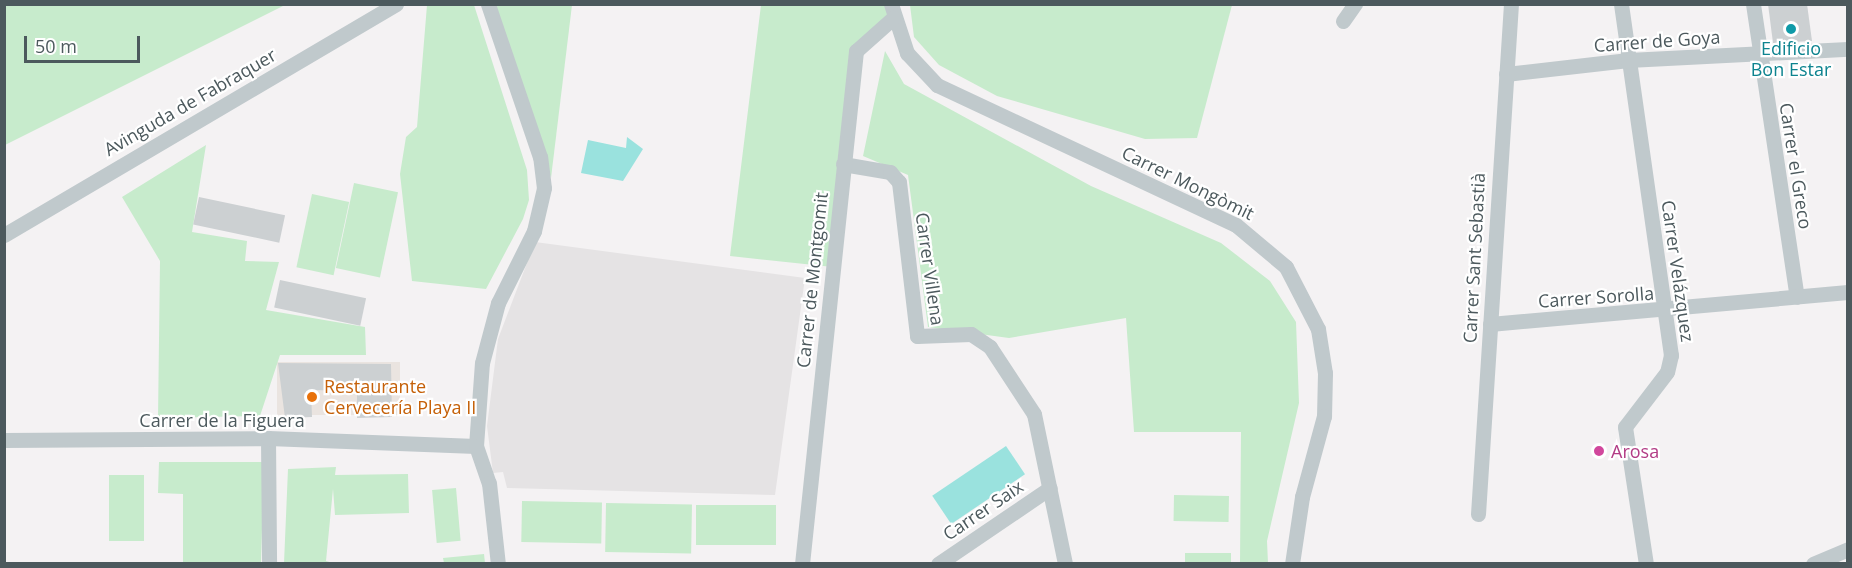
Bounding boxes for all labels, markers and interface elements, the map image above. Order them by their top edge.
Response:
marker: Edificio Bon Estar [1784,22,1798,36]
scale bar [27,24,142,62]
street label: Carrer de Goya [1593,26,1721,56]
text: 50 m [35,34,77,58]
place label: Edificio Bon Estar [1751,38,1831,80]
street label: Avinguda de Fabraquer [100,44,280,160]
street label: Carrer el Greco [1775,101,1817,231]
street label: Carrer Mongòmit [1118,142,1258,224]
street label: Carrer Sant Sebastià [1459,172,1489,344]
street label: Carrer de Montgomit [792,191,832,369]
street label: Carrer Velázquez [1657,199,1699,343]
street label: Carrer Villena [911,211,949,327]
street label: Carrer Sorolla [1537,282,1655,312]
place label: Restaurante Cervecería Playa II [324,376,476,418]
marker: Restaurante Cervecería Playa II [305,390,319,404]
street label: Carrer de la Figuera [139,409,305,431]
place label: Arosa [1611,440,1659,462]
marker: Arosa [1592,444,1606,458]
street label: Carrer Saix [939,475,1027,545]

